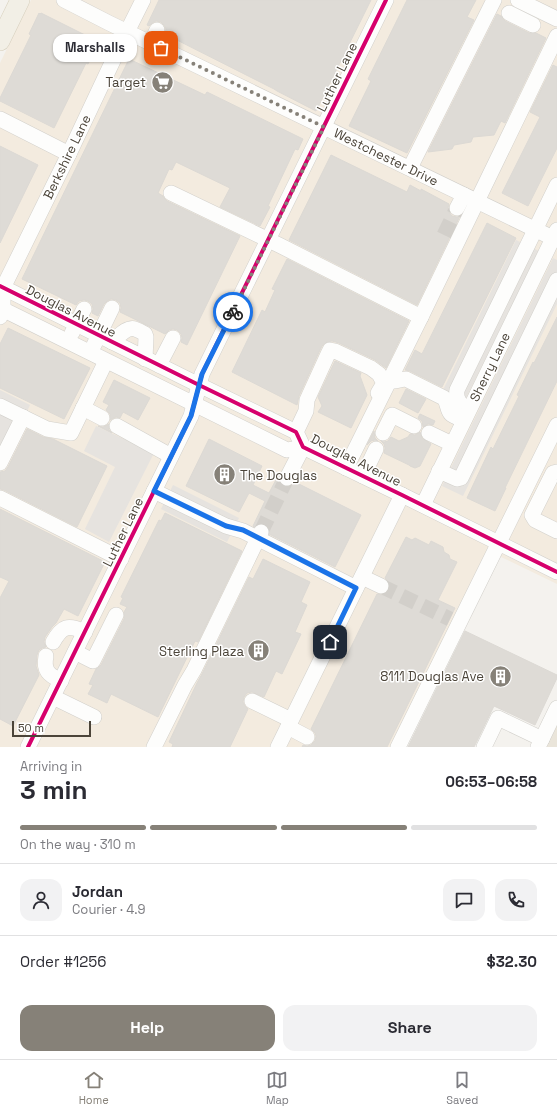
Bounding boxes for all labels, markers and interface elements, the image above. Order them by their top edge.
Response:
pin [144,31,178,65]
callout: Marshalls [53,34,137,62]
icon: bag [150,37,172,59]
text: Marshalls [65,39,125,56]
street label: Luther Lane [313,40,361,114]
supermarket icon: Target [149,69,175,95]
place label: Target [106,74,146,91]
street label: Berkshire Lane [39,112,95,202]
street label: Westchester Drive [331,124,441,190]
street label: Douglas Avenue [23,281,119,341]
courier [213,292,253,332]
icon: bike [222,301,244,323]
street label: Sherry Lane [466,330,514,404]
street label: Douglas Avenue [308,430,404,490]
building icon: The Douglas [211,462,237,488]
place label: The Douglas [240,467,317,484]
street label: Luther Lane [99,495,147,569]
pin [313,625,347,659]
icon: home [319,631,341,653]
building icon: Sterling Plaza [246,638,272,664]
place label: Sterling Plaza [159,643,245,660]
building icon: 8111 Douglas Ave [487,663,513,689]
place label: 8111 Douglas Ave [380,668,484,685]
scale bar [12,719,91,738]
text: 50 m [18,721,44,735]
text: Arriving in [20,758,82,775]
text: 06:53–06:58 [445,772,537,791]
text: 3 min [20,773,88,807]
text: On the way · 310 m [20,836,136,853]
button: person [20,879,62,921]
button: chat [443,879,485,921]
button: phone [495,879,537,921]
text: Jordan [72,882,123,901]
text: Courier · 4.9 [72,901,146,918]
text: Order #1256 [20,952,106,971]
text: $32.30 [487,952,537,971]
button: Help [20,1005,275,1051]
button: Share [283,1005,537,1051]
tab: Home [79,1069,109,1107]
tab: Map [266,1069,289,1107]
tab: Saved [446,1069,478,1107]

